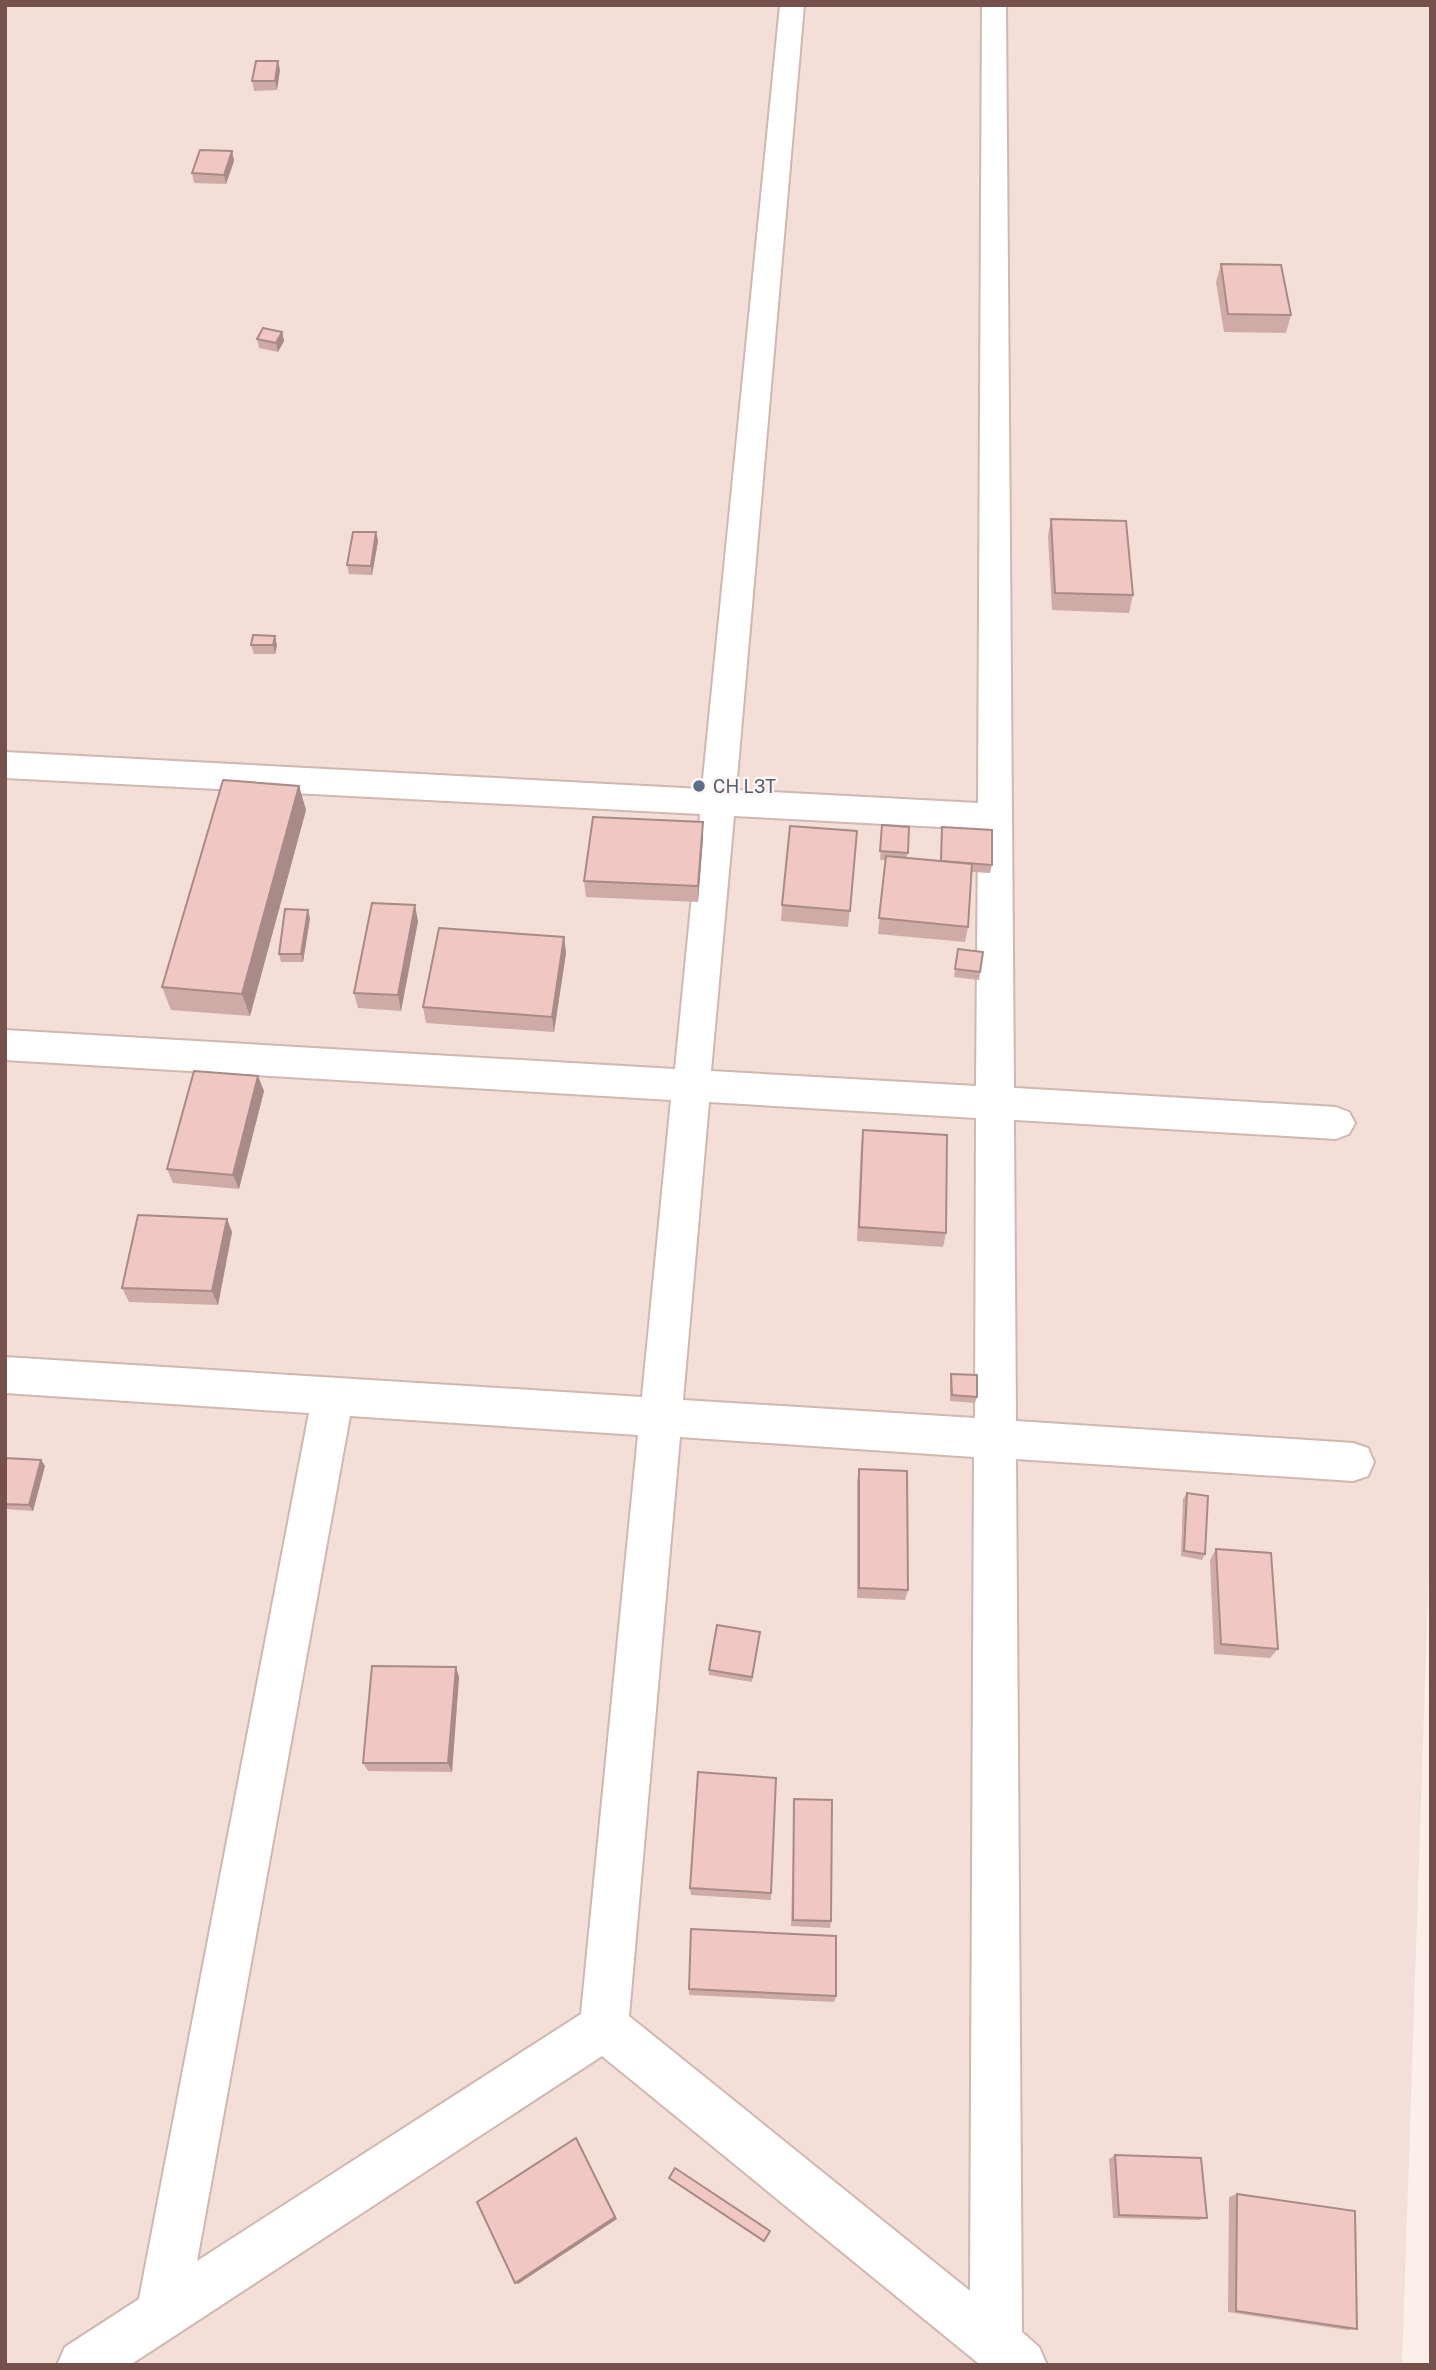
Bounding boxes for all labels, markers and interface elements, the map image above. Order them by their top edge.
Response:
place label: CH L3T [713,776,776,797]
marker: CH L3T [691,778,707,794]

